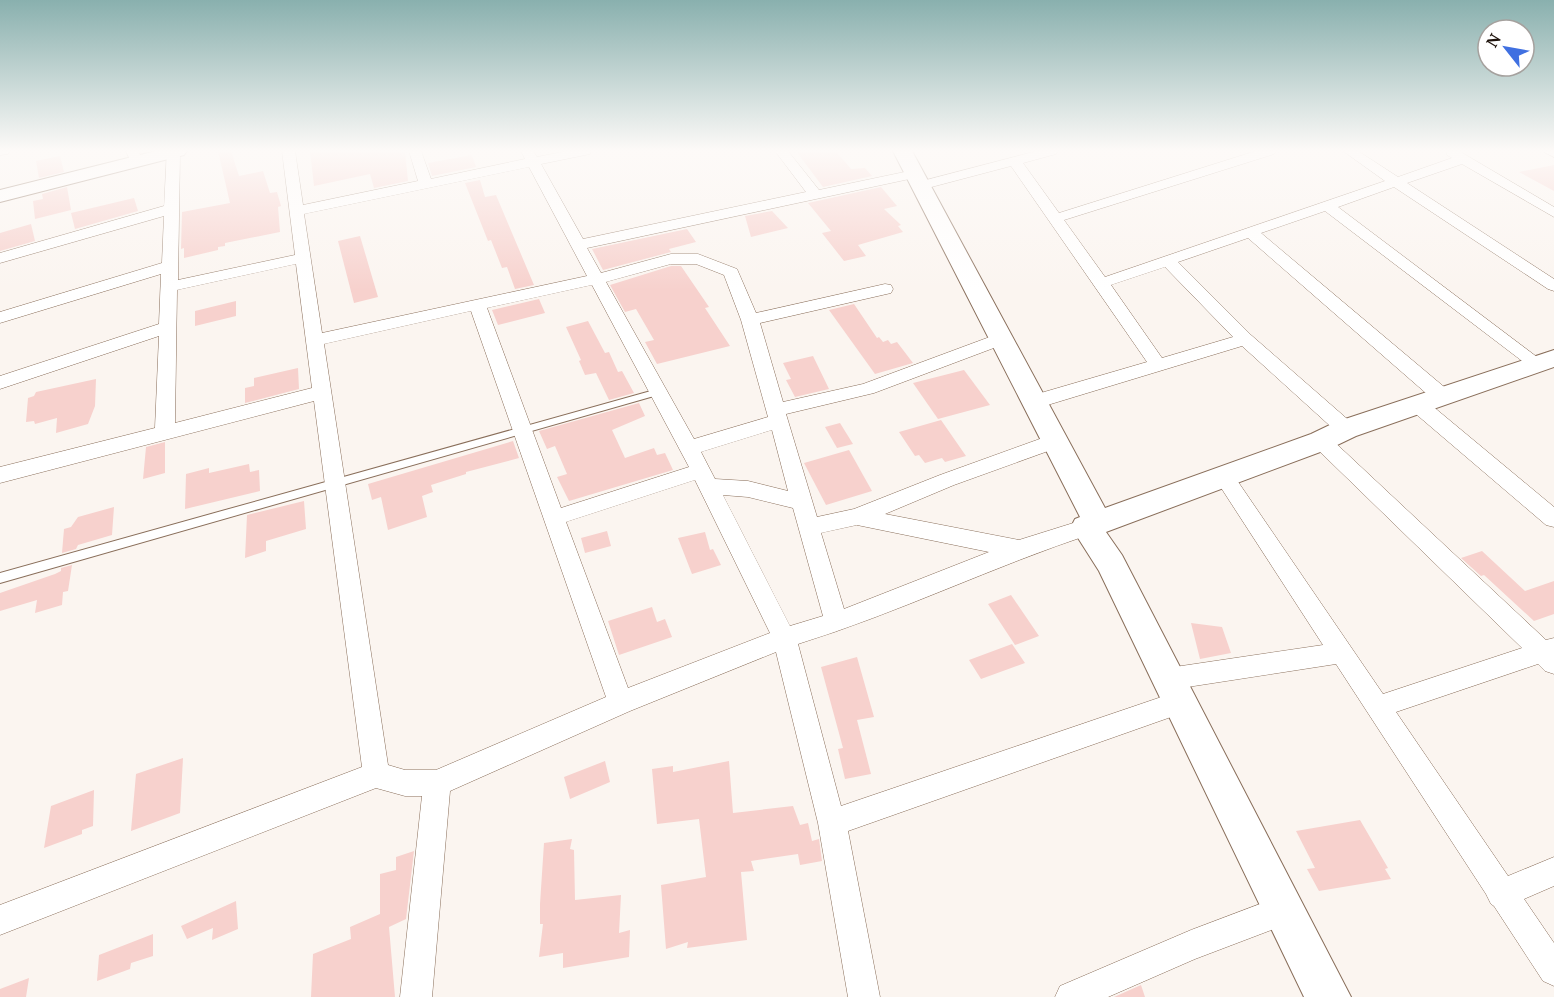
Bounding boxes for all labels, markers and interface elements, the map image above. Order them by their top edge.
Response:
north arrow [1476,18,1536,78]
text: N [1481,29,1506,51]

